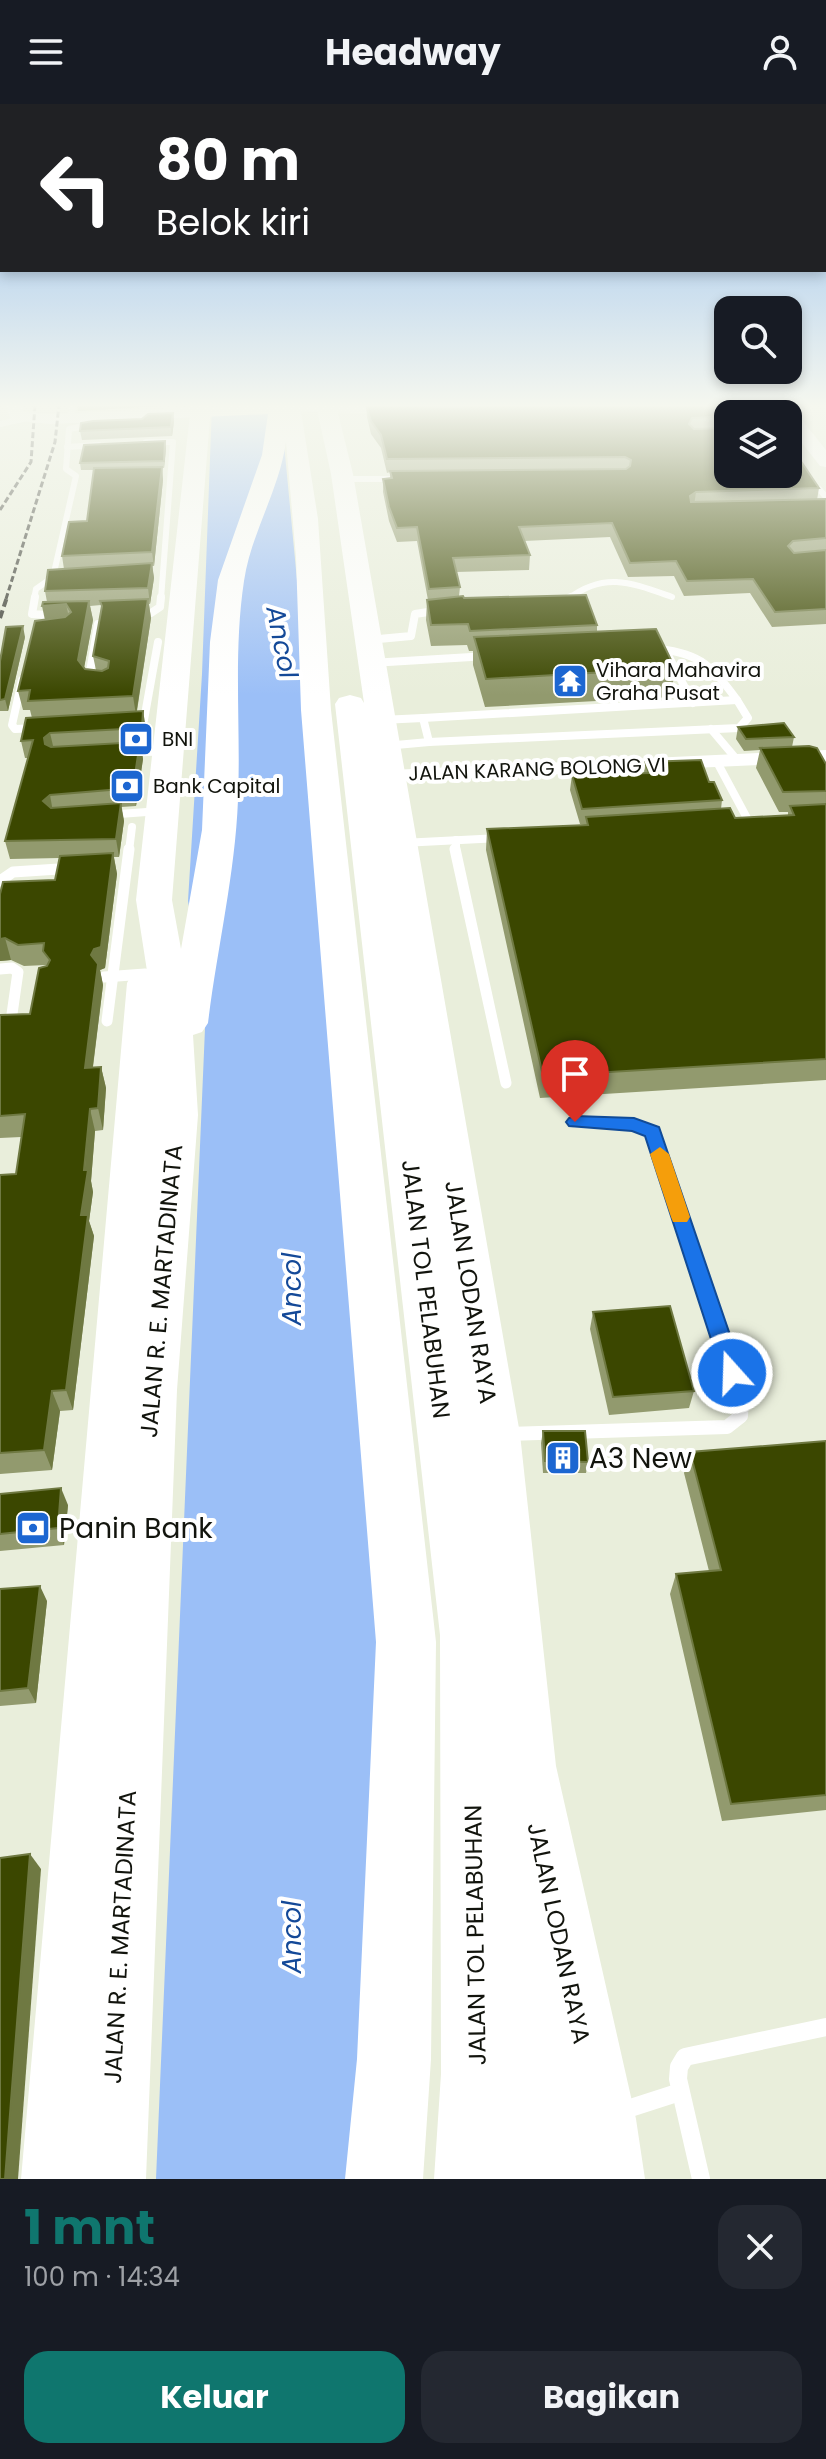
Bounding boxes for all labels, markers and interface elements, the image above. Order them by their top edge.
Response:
text: Headway [325,27,501,78]
icon: menu [24,30,68,74]
icon: person [758,30,802,74]
text: 80 m [156,121,300,200]
icon: left [24,136,128,240]
text: Belok kiri [156,197,310,248]
map controls [714,296,802,488]
button: search [714,296,802,384]
button: layers [714,400,802,488]
water label: Ancol [257,602,307,682]
place label: Vihara Mahavira Graha Pusat [596,656,761,707]
temple icon: Vihara Mahavira Graha Pusat [551,662,589,700]
bank icon: BNI [117,720,155,758]
place label: BNI [162,725,193,753]
street label: JALAN KARANG BOLONG VI [408,751,666,787]
bank icon: Bank Capital [108,767,146,805]
place label: Bank Capital [153,772,280,800]
pin [541,1040,609,1122]
icon: arrive [553,1052,597,1096]
street label: JALAN R. E. MARTADINATA [132,1143,190,1439]
street label: JALAN TOL PELABUHAN [394,1158,458,1420]
street label: JALAN LODAN RAYA [437,1178,505,1406]
water label: Ancol [274,1252,310,1326]
position arrow [690,1331,774,1415]
building icon: A3 New [544,1439,582,1477]
place label: A3 New [589,1439,692,1478]
bank icon: Panin Bank [14,1509,52,1547]
place label: Panin Bank [59,1509,213,1548]
street label: JALAN R. E. MARTADINATA [96,1789,144,2085]
street label: JALAN TOL PELABUHAN [456,1804,494,2066]
street label: JALAN LODAN RAYA [519,1819,599,2047]
water label: Ancol [274,1900,310,1974]
text: 1 mnt [24,2194,155,2261]
button: close [718,2205,802,2289]
text: 100 m · 14:34 [24,2259,180,2295]
button: Keluar [24,2351,405,2443]
button: Bagikan [421,2351,802,2443]

